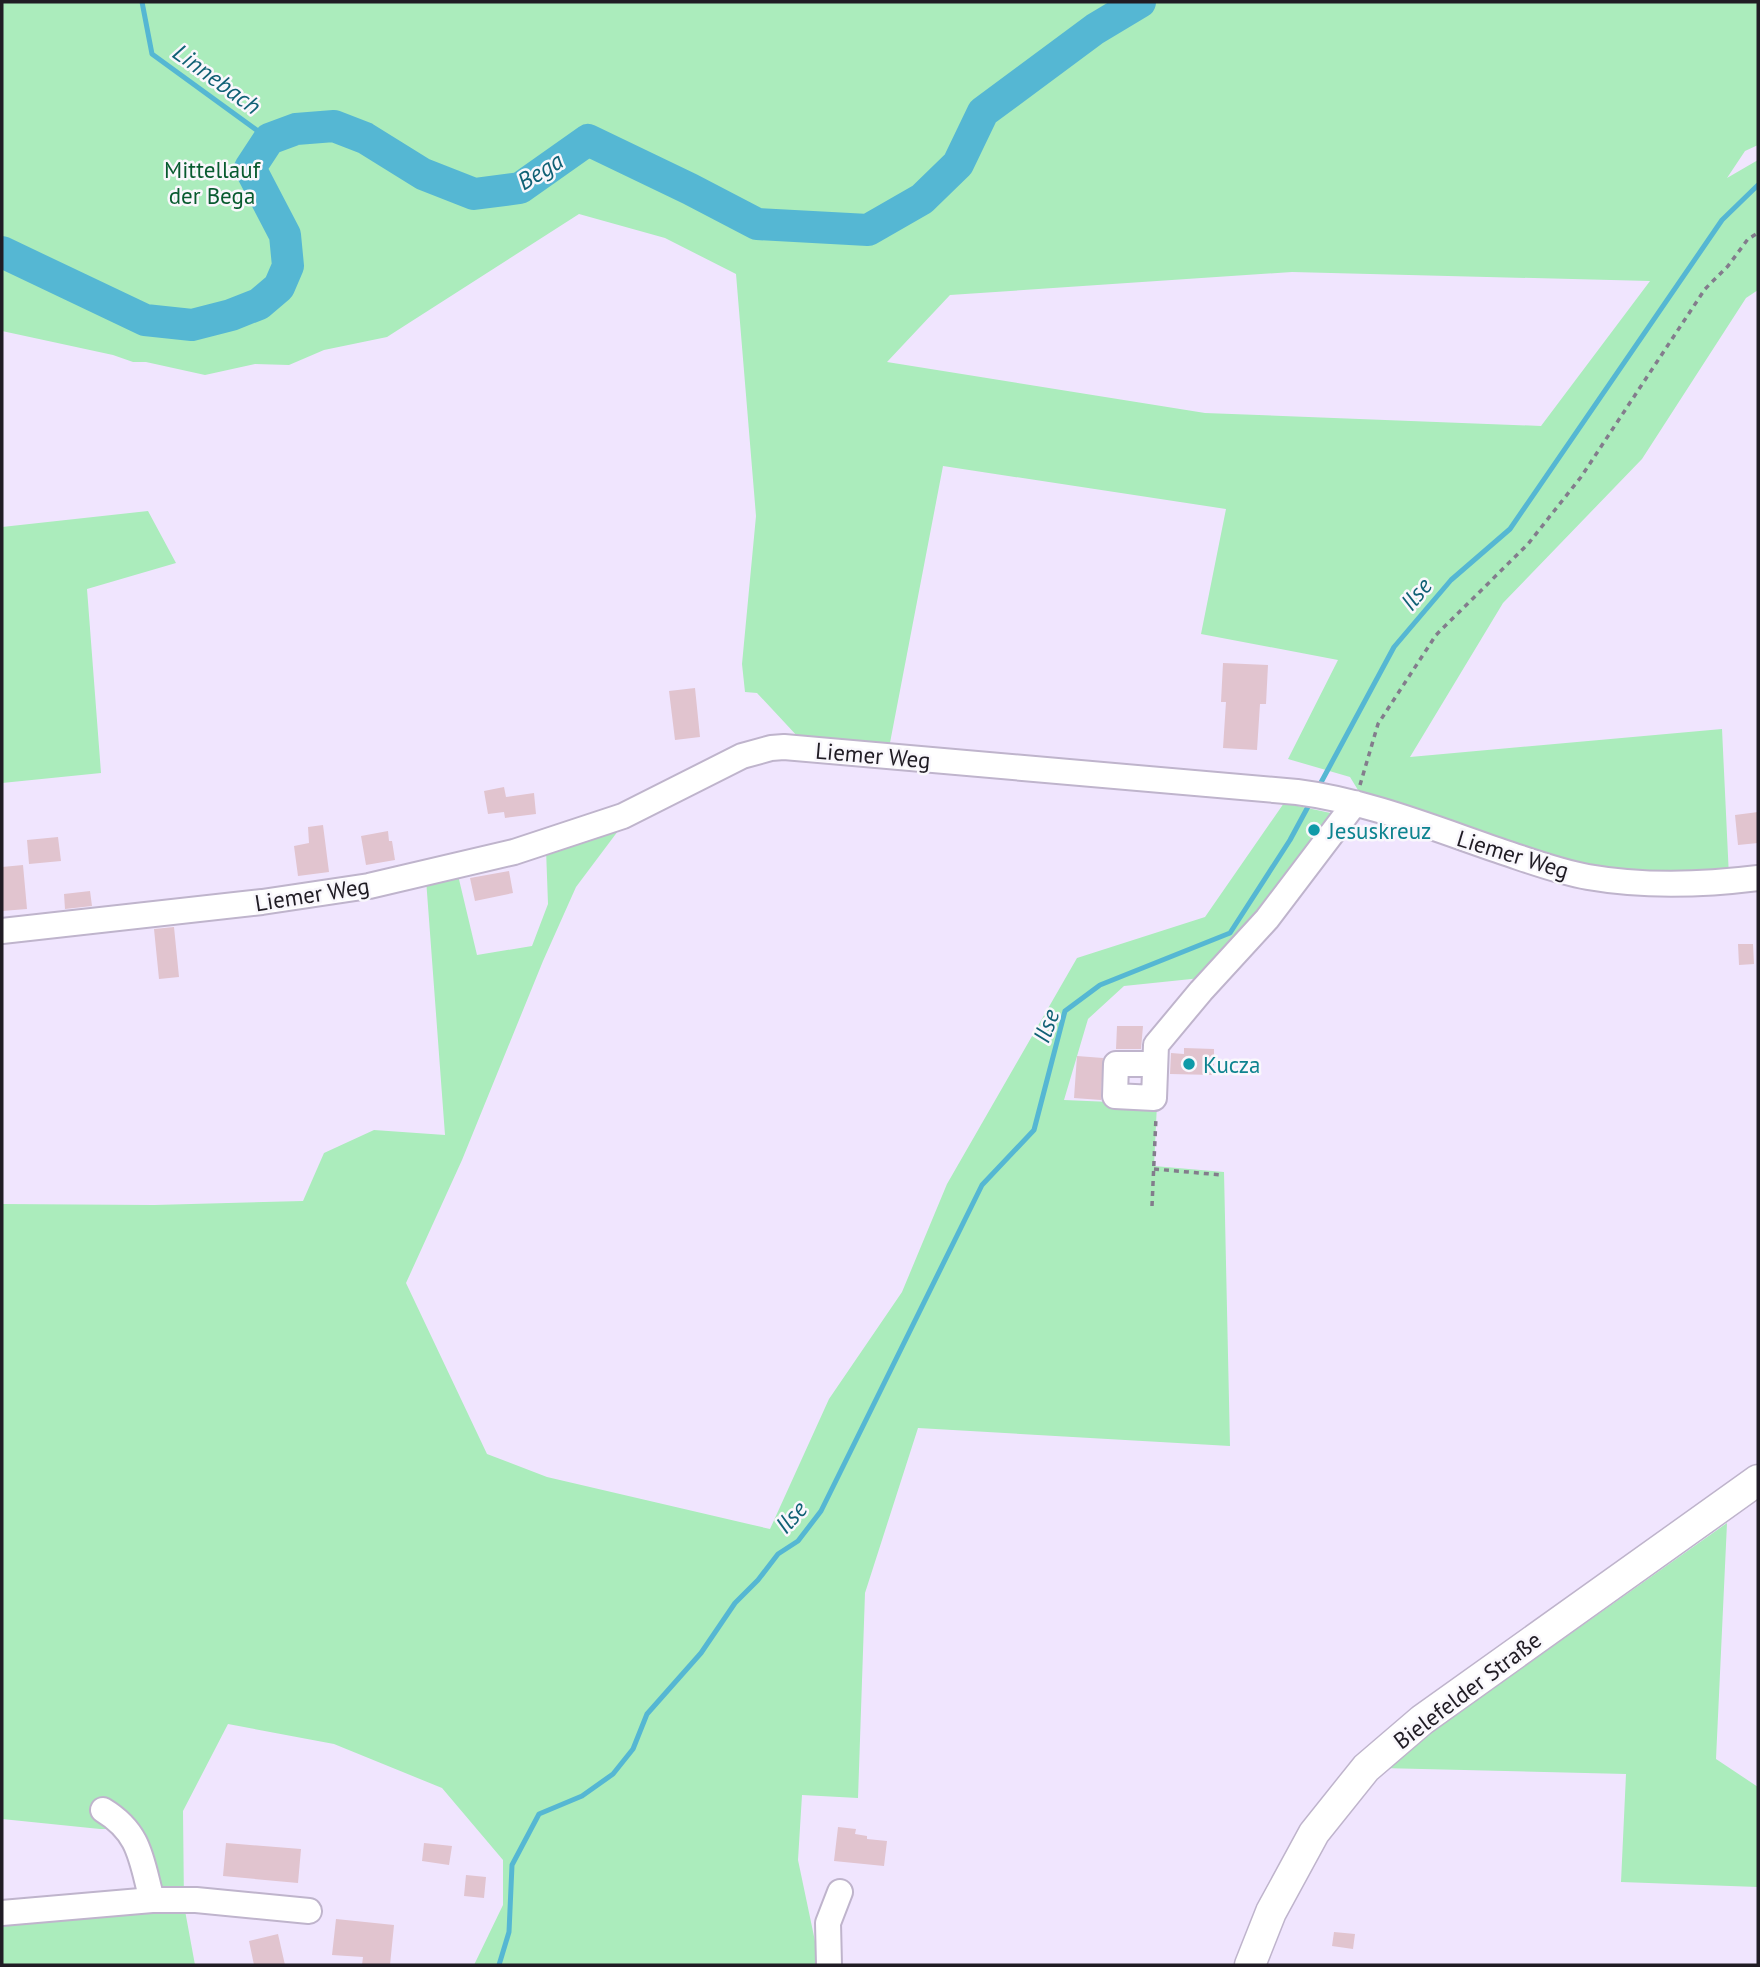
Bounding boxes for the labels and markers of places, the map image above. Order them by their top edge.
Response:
place label: Jesuskreuz [1327,816,1431,845]
marker: Jesuskreuz [1306,822,1322,838]
place label: Kucza [1203,1050,1260,1079]
marker: Kucza [1181,1056,1197,1072]

